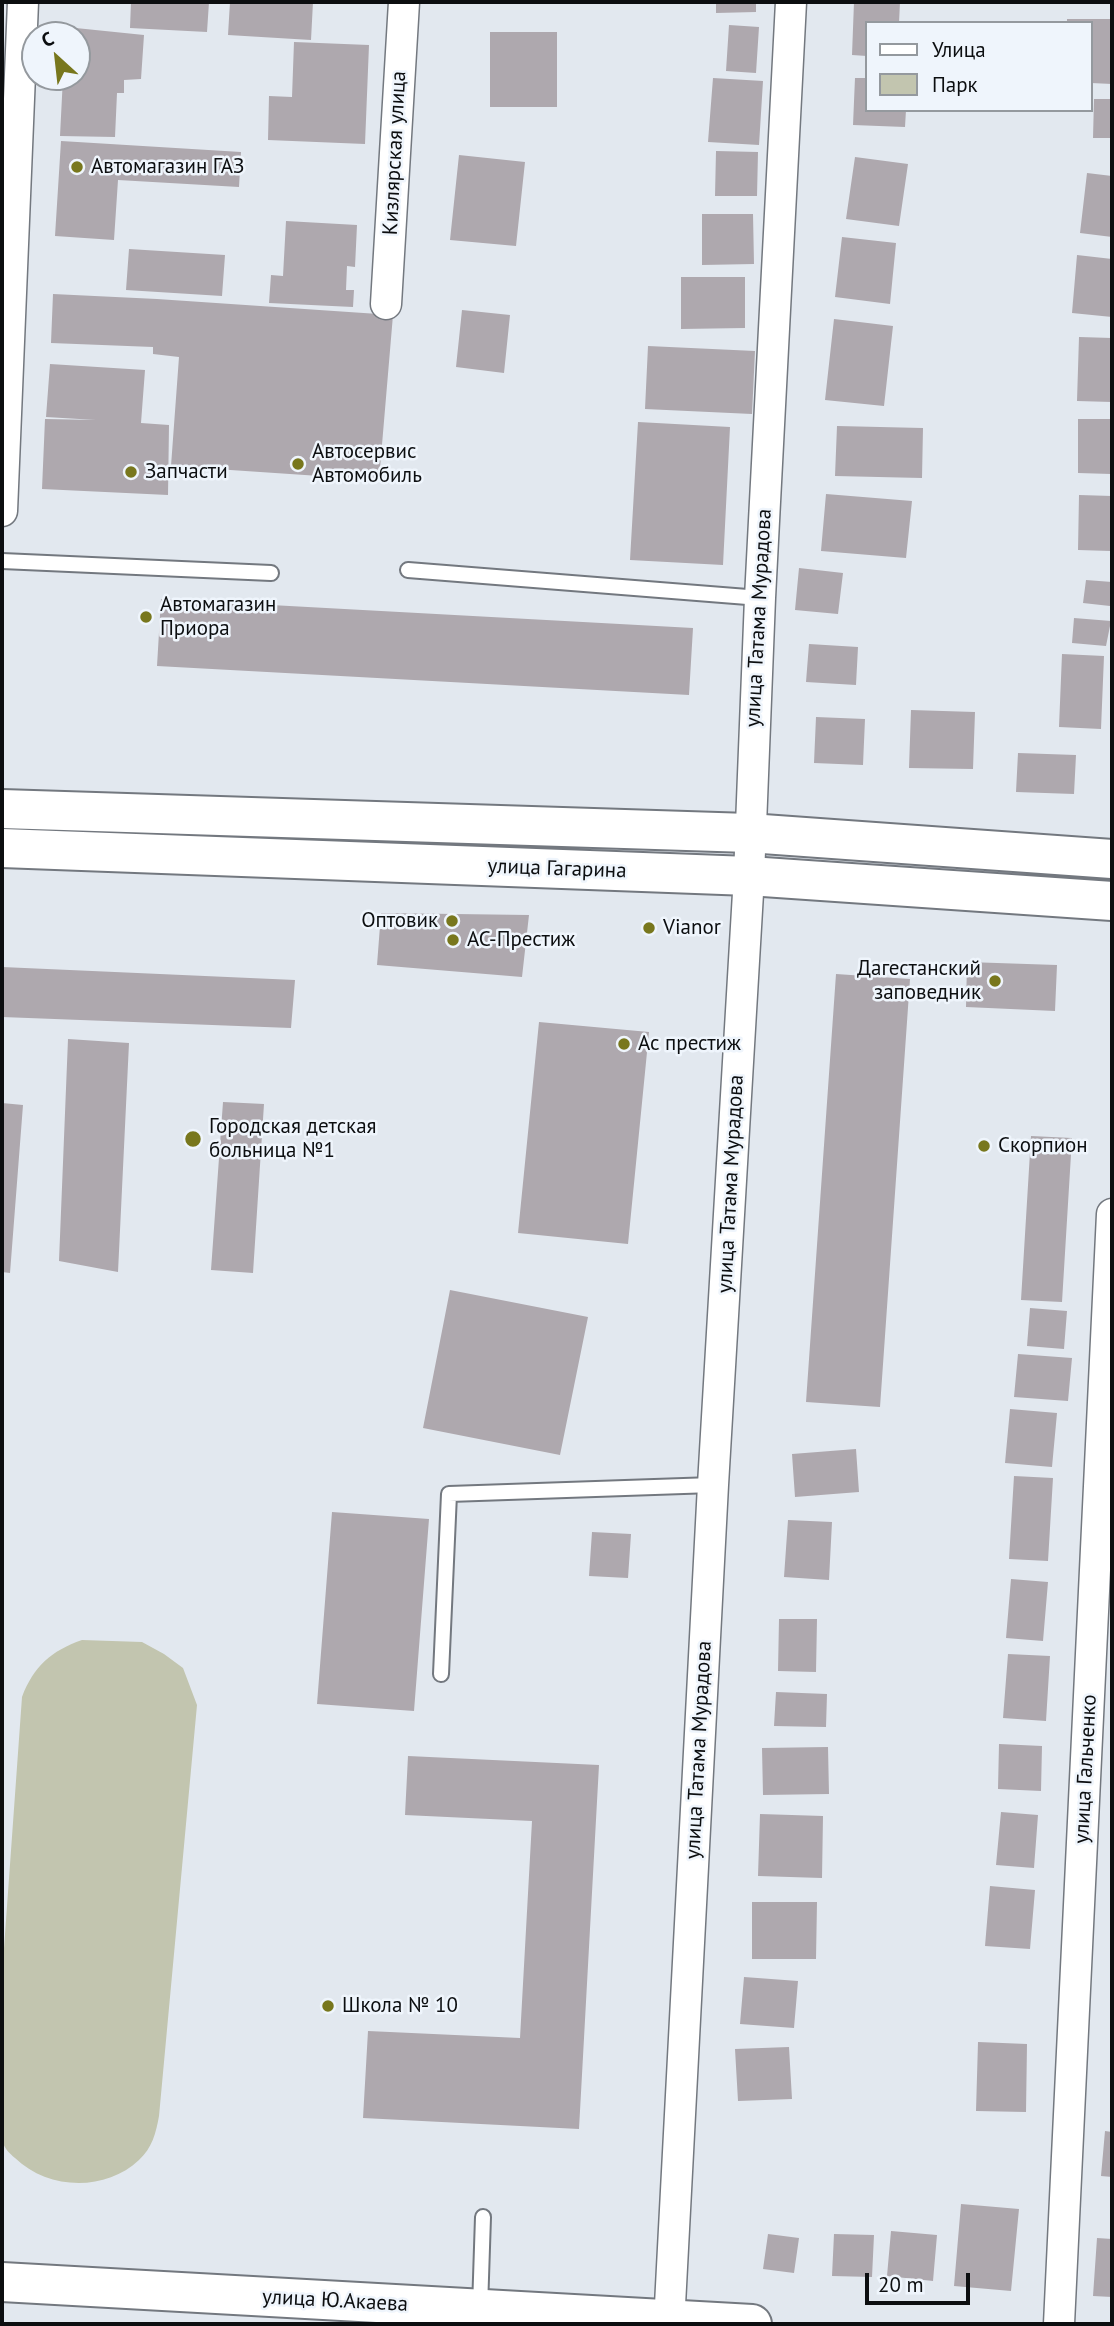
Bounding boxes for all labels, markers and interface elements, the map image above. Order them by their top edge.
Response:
north arrow [21,21,91,91]
legend [866,21,1093,112]
text: С [37,26,58,52]
text: Улица [932,36,986,63]
street label: Кизлярская улица [378,70,412,236]
text: Парк [932,71,978,98]
place label: Автомагазин ГАЗ [91,154,244,180]
marker: Автомагазин ГАЗ [69,159,85,175]
place label: Автосервис Автомобиль [312,439,422,489]
marker: Автосервис Автомобиль [290,456,306,472]
place label: Запчасти [145,459,228,485]
marker: Запчасти [123,464,139,480]
street label: улица Татама Мурадова [741,508,777,728]
place label: Автомагазин Приора [160,592,276,642]
marker: Автомагазин Приора [138,609,154,625]
street label: улица Гагарина [487,854,627,884]
place label: Оптовик [361,908,438,934]
marker: Оптовик [444,913,460,929]
place label: Vianor [663,915,721,941]
marker: Vianor [641,920,657,936]
place label: АС-Престиж [467,927,575,953]
marker: АС-Престиж [445,932,461,948]
place label: Дагестанский заповедник [857,956,981,1006]
marker: Дагестанский заповедник [987,973,1003,989]
place label: Ас престиж [638,1031,741,1057]
marker: Ас престиж [616,1036,632,1052]
street label: улица Татама Мурадова [713,1074,749,1294]
place label: Городская детская больница №1 [209,1114,377,1164]
marker: Городская детская больница №1 [183,1129,203,1149]
place label: Скорпион [998,1133,1088,1159]
marker: Скорпион [976,1138,992,1154]
street label: улица Татама Мурадова [681,1640,717,1860]
street label: улица Гальченко [1070,1694,1102,1844]
place label: Школа № 10 [342,1993,458,2019]
marker: Школа № 10 [320,1998,336,2014]
scale bar [869,2260,974,2304]
text: 20 m [878,2271,924,2298]
street label: улица Ю.Акаева [261,2285,409,2317]

